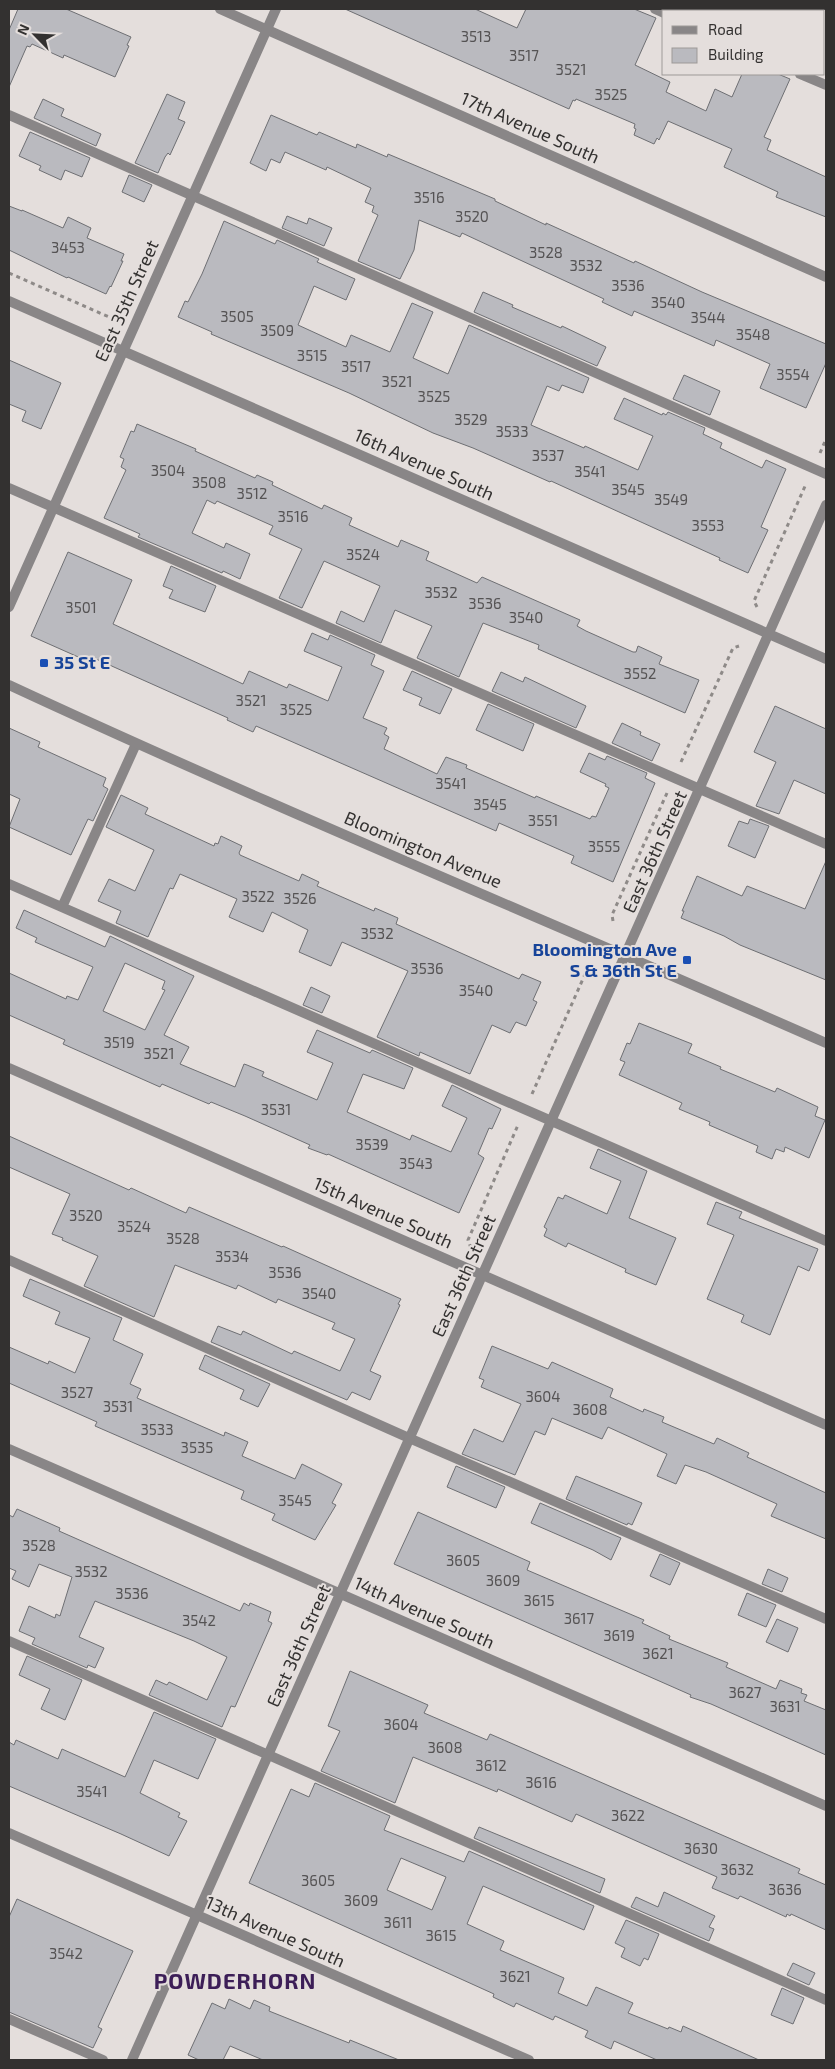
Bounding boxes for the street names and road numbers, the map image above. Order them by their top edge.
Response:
street label: 17th Avenue South [458,87,603,168]
street label: East 35th Street [89,236,163,365]
street label: 16th Avenue South [351,423,498,505]
street label: East 36th Street [617,787,691,916]
street label: Bloomington Avenue [341,806,506,892]
street label: 15th Avenue South [310,1172,456,1253]
street label: East 36th Street [426,1211,500,1340]
street label: 14th Avenue South [351,1571,498,1653]
street label: East 36th Street [261,1581,335,1710]
street label: 13th Avenue South [202,1890,349,1972]

